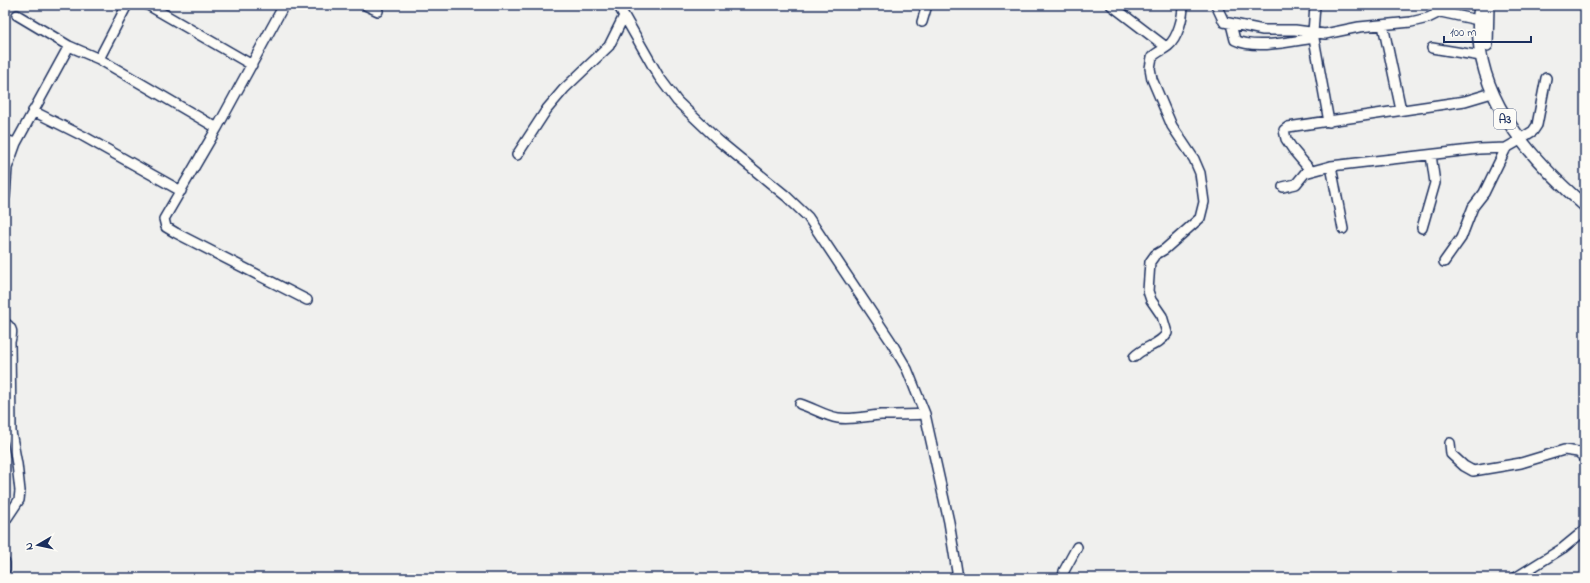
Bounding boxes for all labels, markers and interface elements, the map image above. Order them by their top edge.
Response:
scale bar [1444,18,1531,44]
text: 100 m [1450,24,1477,42]
road number: A3 [1494,109,1516,129]
north arrow [18,525,58,565]
text: N [21,541,38,551]

